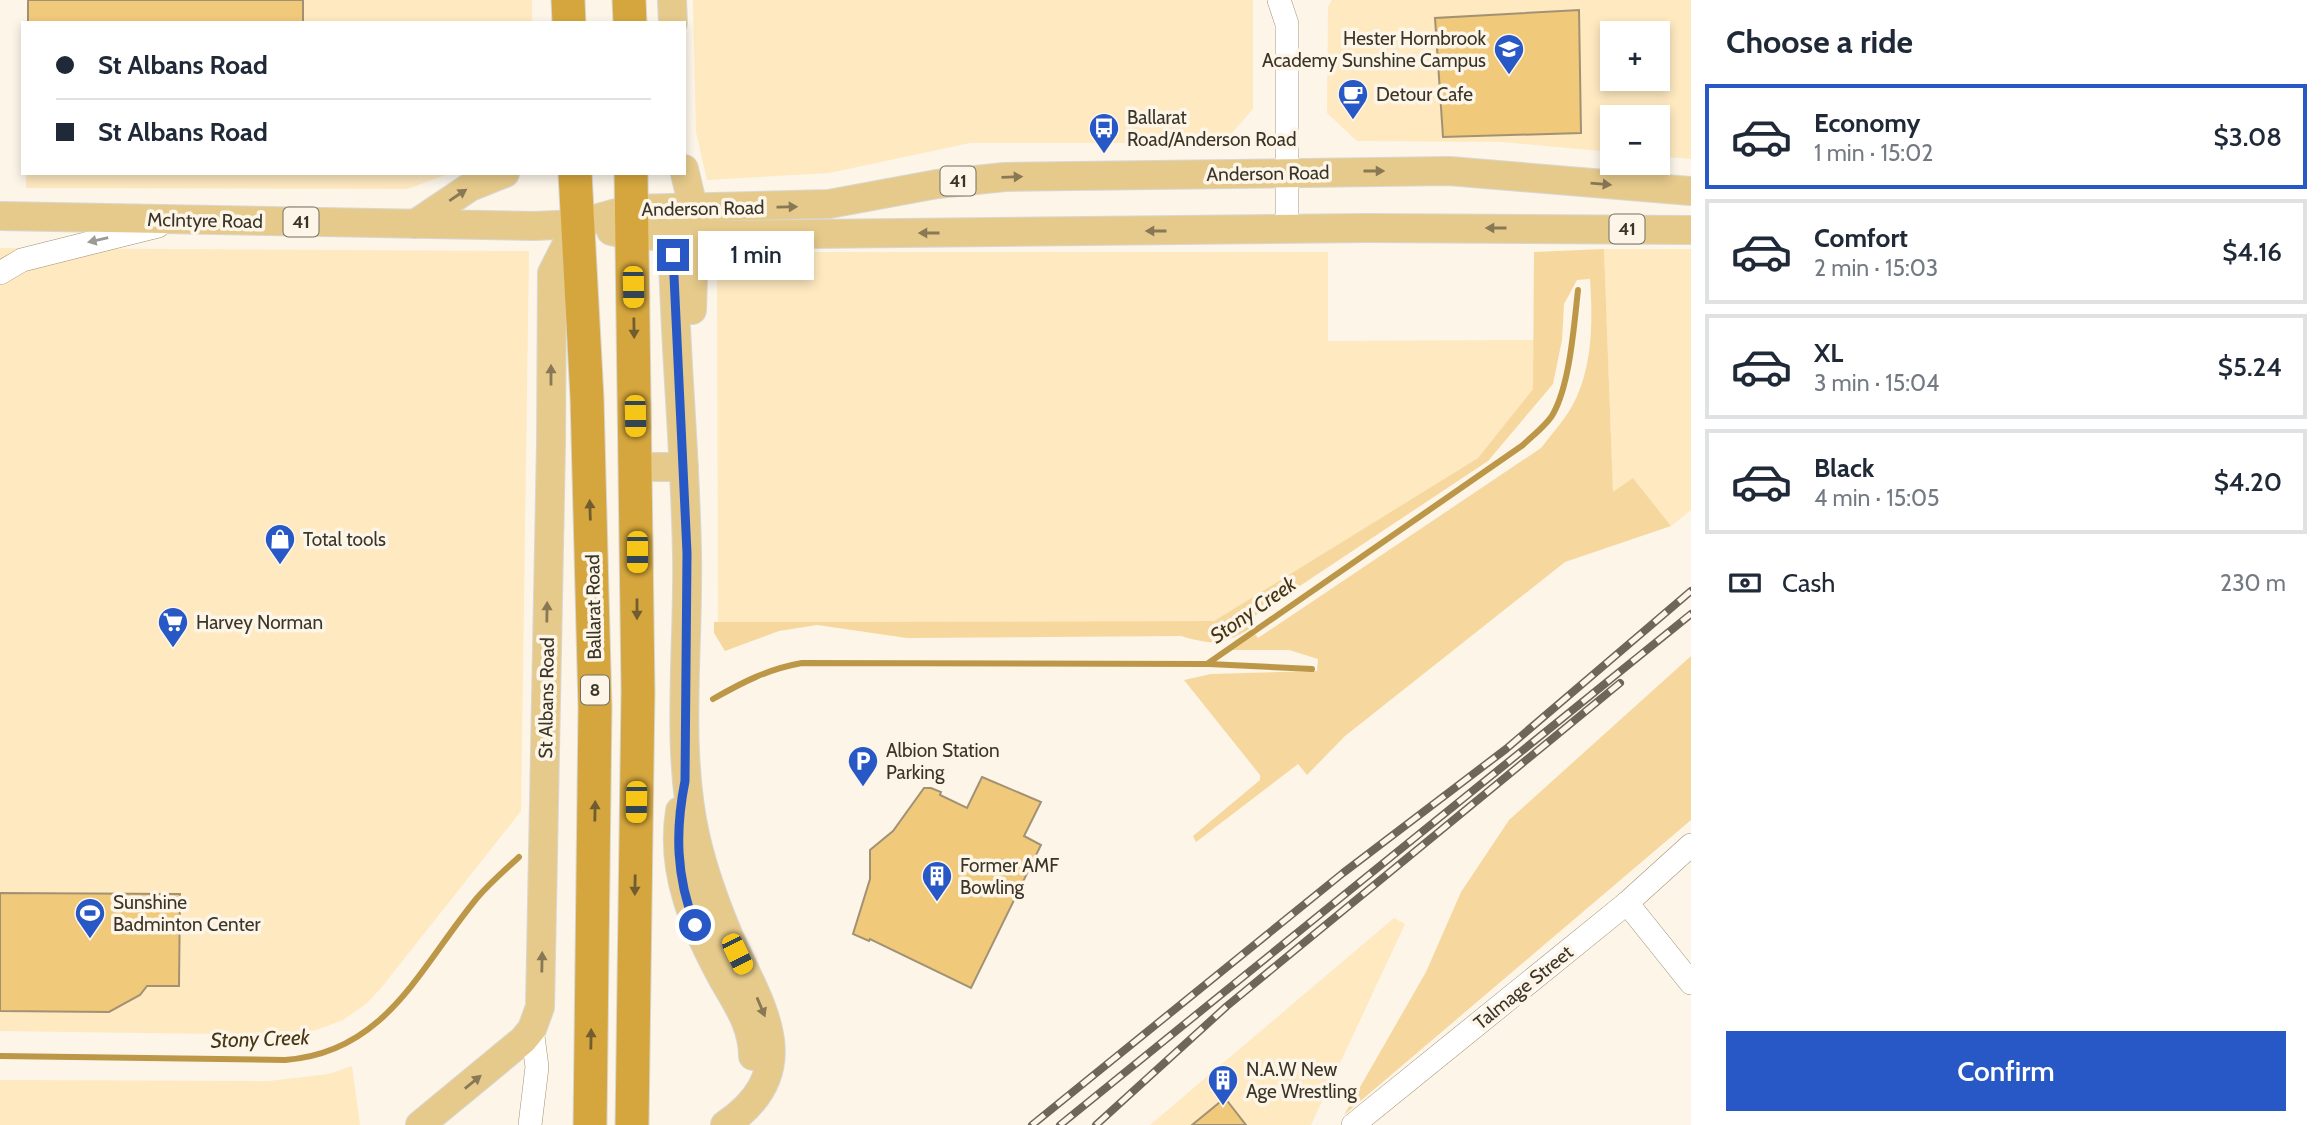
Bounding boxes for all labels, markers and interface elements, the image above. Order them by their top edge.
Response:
map controls [1600,21,1670,175]
button: + [1600,21,1670,91]
text: Choose a ride [1726,22,1913,61]
place label: Hester Hornbrook Academy Sunshine Campus [1262,27,1486,72]
school or university icon: Hester Hornbrook Academy Sunshine Campus [1492,32,1526,76]
text: St Albans Road [98,49,268,81]
cafe icon: Detour Cafe [1336,77,1370,121]
place label: Detour Cafe [1376,83,1473,106]
button: − [1600,105,1670,175]
icon: car [1730,105,1793,168]
place label: Ballarat Road/Anderson Road [1127,106,1296,151]
text: Economy [1814,107,1920,139]
bus stop icon: Ballarat Road/Anderson Road [1087,111,1121,155]
text: St Albans Road [98,116,268,148]
text: $3.08 [2214,121,2282,153]
text: 1 min · 15:02 [1814,139,1933,167]
street label: Anderson Road [1206,161,1330,186]
road number: 41 [940,166,976,196]
one-way arrow [1363,166,1385,177]
one-way arrow [1001,171,1023,182]
one-way arrow [1590,179,1612,190]
one-way arrow [449,188,467,202]
street label: Anderson Road [641,196,765,221]
one-way arrow [776,201,798,212]
street label: McIntyre Road [147,208,263,233]
road number: 41 [284,208,318,236]
road number: 41 [1610,214,1644,244]
icon: car [1730,220,1793,283]
one-way arrow [1484,222,1506,234]
text: Comfort [1814,222,1908,254]
one-way arrow [1145,225,1167,237]
one-way arrow [917,227,939,239]
callout: 1 min [698,230,813,280]
one-way arrow [87,235,109,246]
text: $4.16 [2222,236,2282,268]
route end [657,239,689,271]
text: 1 min [730,241,782,269]
text: 2 min · 15:03 [1814,254,1938,282]
car [623,266,644,308]
one-way arrow [628,318,639,340]
icon: car [1730,335,1793,398]
text: XL [1814,337,1843,369]
text: $5.24 [2218,351,2282,383]
one-way arrow [545,364,557,386]
text: 3 min · 15:04 [1814,369,1939,397]
car [625,395,646,437]
icon: car [1730,450,1793,513]
text: Black [1814,452,1874,484]
text: $4.20 [2214,466,2282,498]
text: 4 min · 15:05 [1814,484,1939,512]
one-way arrow [585,499,596,521]
shop icon: Total tools [263,522,297,566]
place label: Total tools [303,528,386,551]
car [627,531,648,573]
street label: Ballarat Road [581,554,606,660]
icon: cash [1726,564,1764,602]
text: Cash [1782,567,1835,599]
text: 230 m [2220,569,2286,597]
water label: Stony Creek [1205,570,1301,648]
one-way arrow [631,598,643,620]
one-way arrow [541,601,553,623]
supermarket icon: Harvey Norman [156,605,190,649]
place label: Harvey Norman [196,611,323,634]
street label: St Albans Road [534,637,559,759]
road number: 8 [581,676,609,704]
place label: Albion Station Parking [886,739,1000,784]
parking icon: Albion Station Parking [846,744,880,788]
car [626,781,647,823]
one-way arrow [589,800,601,822]
place label: Former AMF Bowling [960,854,1059,899]
building icon: Former AMF Bowling [920,859,954,903]
one-way arrow [629,875,641,897]
place label: Sunshine Badminton Center [113,891,261,936]
sports icon: Sunshine Badminton Center [73,896,107,940]
route start [679,909,711,941]
car [719,931,756,977]
street label: Talmage Street [1469,940,1578,1034]
one-way arrow [537,951,548,973]
one-way arrow [756,997,767,1018]
water label: Stony Creek [210,1024,311,1053]
one-way arrow [586,1028,597,1050]
button: Confirm [1726,1031,2286,1111]
place label: N.A.W New Age Wrestling [1246,1058,1357,1103]
building icon: N.A.W New Age Wrestling [1206,1063,1240,1107]
one-way arrow [464,1075,482,1090]

